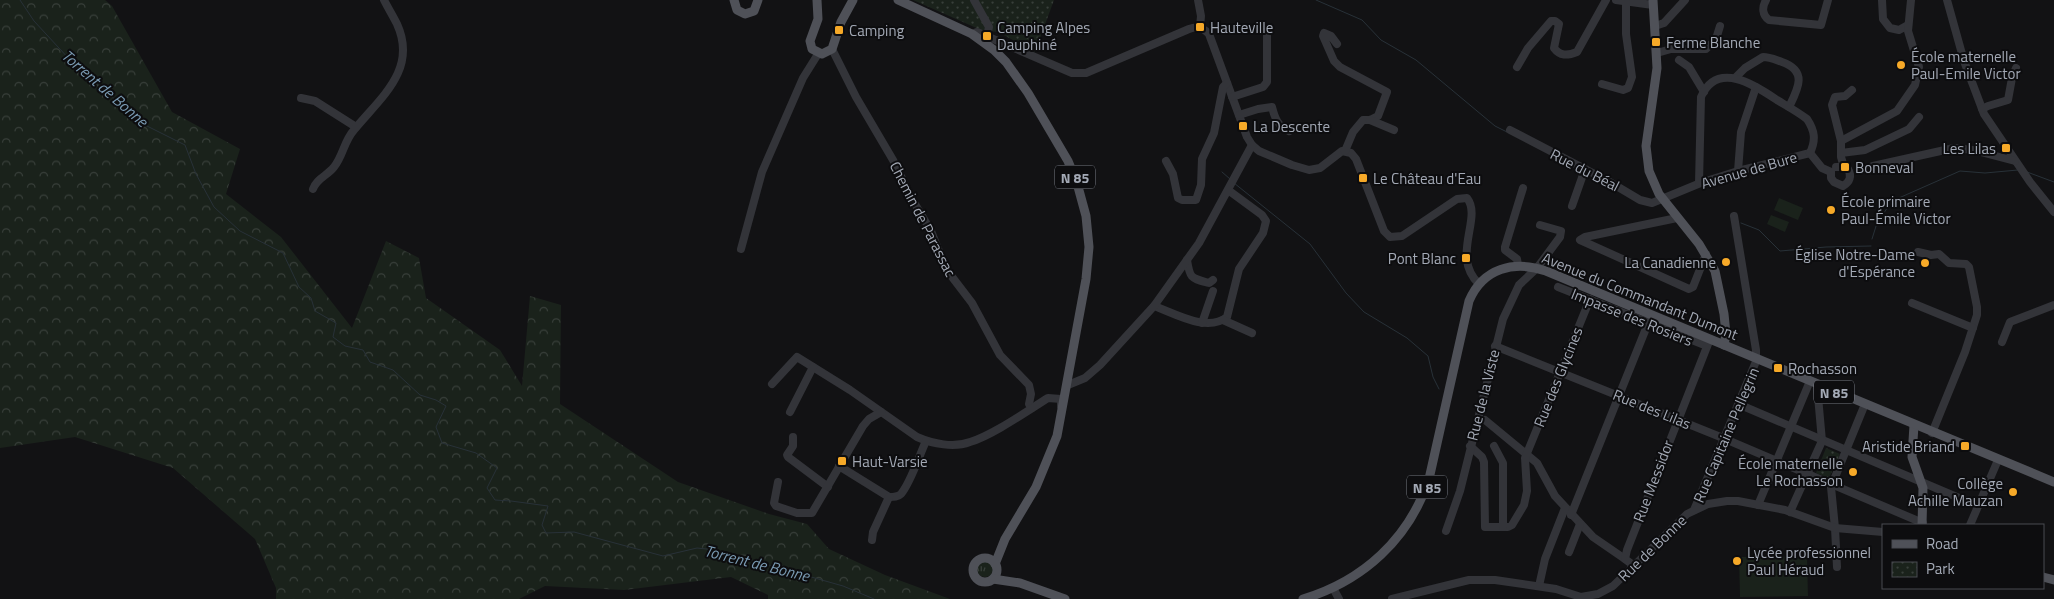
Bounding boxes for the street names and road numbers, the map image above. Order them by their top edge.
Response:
street label: Rue du Béal [1546,143,1624,197]
street label: Avenue de Bure [1698,145,1800,195]
street label: Chemin de Parassac [884,157,962,281]
road number: N 85 [1055,166,1095,188]
street label: Avenue du Commandant Dumont [1539,246,1742,346]
street label: Impasse des Rosiers [1568,282,1696,352]
street label: Rue des Glycines [1527,324,1589,430]
street label: Rue de la Viste [1461,347,1505,443]
street label: Rue Capitaine Pellegrin [1687,364,1765,506]
road number: N 85 [1814,381,1854,404]
street label: Rue des Lilas [1610,383,1694,435]
street label: Rue Messidor [1627,437,1679,525]
road number: N 85 [1407,476,1447,498]
street label: Rue de Bonne [1612,509,1692,587]

